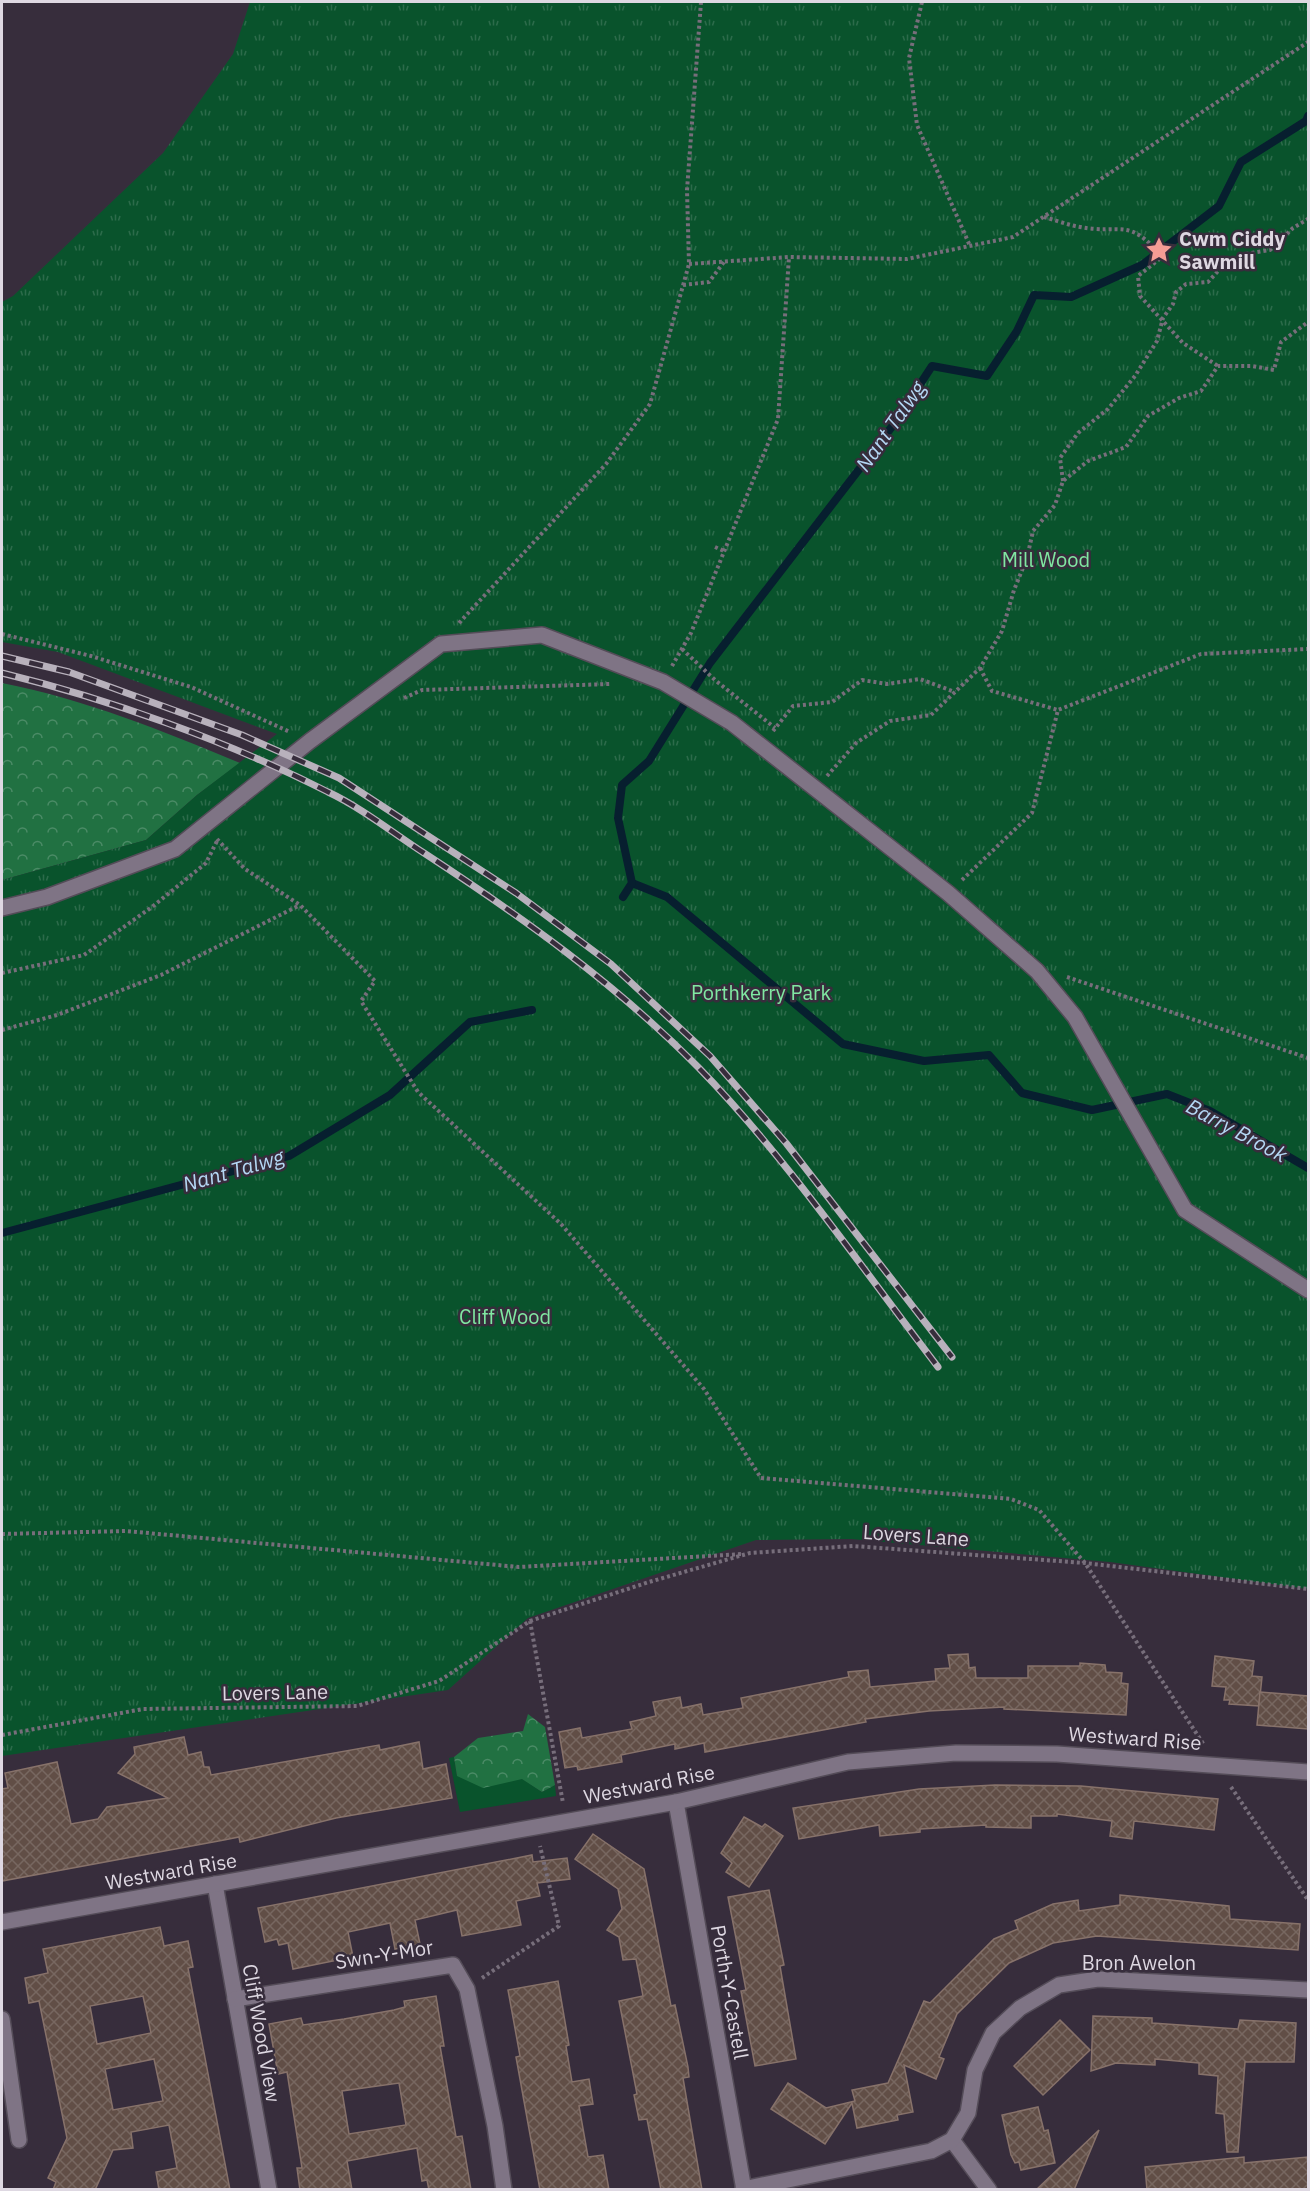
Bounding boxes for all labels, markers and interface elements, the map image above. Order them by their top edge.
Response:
place label: Cwm Ciddy Sawmill [1179,225,1285,275]
place icon: Cwm Ciddy Sawmill [1144,235,1174,265]
water label: Nant Talwg [849,374,932,477]
park label: Mill Wood [1002,546,1090,573]
park label: Porthkerry Park [691,979,831,1006]
water label: Barry Brook [1182,1092,1293,1169]
water label: Nant Talwg [179,1142,288,1198]
park label: Cliff Wood [459,1303,551,1330]
street label: Lovers Lane [862,1518,970,1552]
street label: Lovers Lane [222,1678,328,1706]
street label: Westward Rise [1068,1720,1202,1756]
street label: Westward Rise [581,1758,717,1810]
street label: Westward Rise [103,1846,239,1896]
street label: Porth-Y-Castell [705,1923,755,2061]
street label: Swn-Y-Mor [333,1933,435,1975]
street label: Bron Awelon [1082,1949,1196,1976]
street label: Cliff Wood View [237,1962,287,2104]

